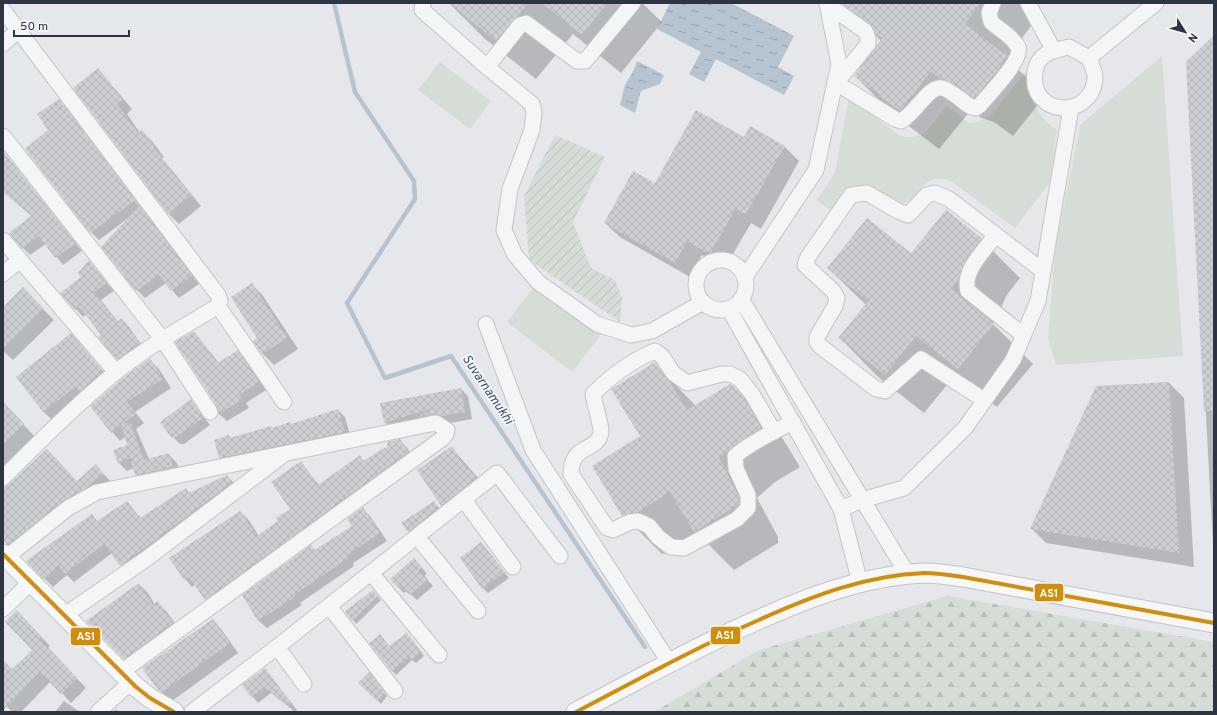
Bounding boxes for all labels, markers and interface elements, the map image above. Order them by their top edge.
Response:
scale bar [14,12,129,38]
north arrow [1165,12,1205,52]
text: 50 m [20,19,48,35]
text: N [1184,30,1200,45]
water label: Suvarnamukhi [458,352,517,429]
line badge: AS1 [1034,583,1064,602]
text: AS1 [1040,587,1058,601]
line badge: AS1 [710,626,741,645]
line badge: AS1 [70,627,101,646]
text: AS1 [716,629,734,643]
text: AS1 [77,630,95,644]

